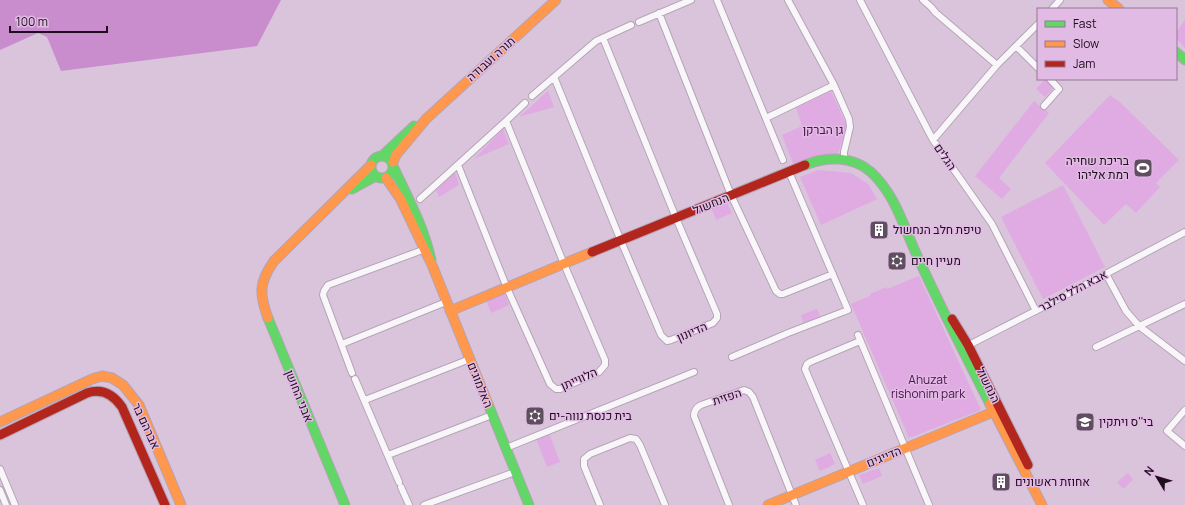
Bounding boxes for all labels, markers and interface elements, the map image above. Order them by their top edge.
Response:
scale bar [10,8,107,34]
legend [1037,8,1177,80]
text: 100 m [16,13,48,30]
text: Fast [1073,15,1097,32]
street label: תורה ועבודה [463,32,519,85]
text: Slow [1073,35,1099,52]
text: Jam [1073,55,1095,72]
park label: גן הברקן [803,121,844,138]
street label: הגלים [930,140,961,174]
place label: בריכת שחייה רמת אליהו [1066,152,1130,183]
sports icon: בריכת שחייה רמת אליהו [1132,157,1154,179]
street label: הנחשול [690,189,732,219]
building icon: טיפת חלב הנחשול [868,219,890,241]
place label: טיפת חלב הנחשול [893,221,982,238]
synagogue icon: מעיין חיים [886,250,908,272]
place label: מעיין חיים [911,252,961,269]
street label: אבא הלל סילבר [1035,265,1110,316]
street label: הדיונון [674,318,710,346]
street label: האלמוגים [464,359,497,410]
street label: הלווייתן [558,363,600,394]
street label: הנחשול [972,364,1004,406]
street label: אבני החושן [281,367,318,425]
park label: Ahuzat rishonim park [891,371,966,402]
street label: הפזית [710,384,744,409]
street label: אברהם בר [128,400,165,452]
synagogue icon: בית כנסת נווה-ים [524,405,546,427]
place label: בית כנסת נווה-ים [549,407,633,424]
school or university icon: בי''ס ויתקין [1074,411,1096,433]
place label: בי''ס ויתקין [1099,413,1154,430]
street label: הדייגים [864,442,904,471]
north arrow [1137,457,1177,497]
text: N [1140,463,1157,478]
building icon: אחוזת ראשונים [990,471,1012,493]
place label: אחוזת ראשונים [1015,473,1090,490]

